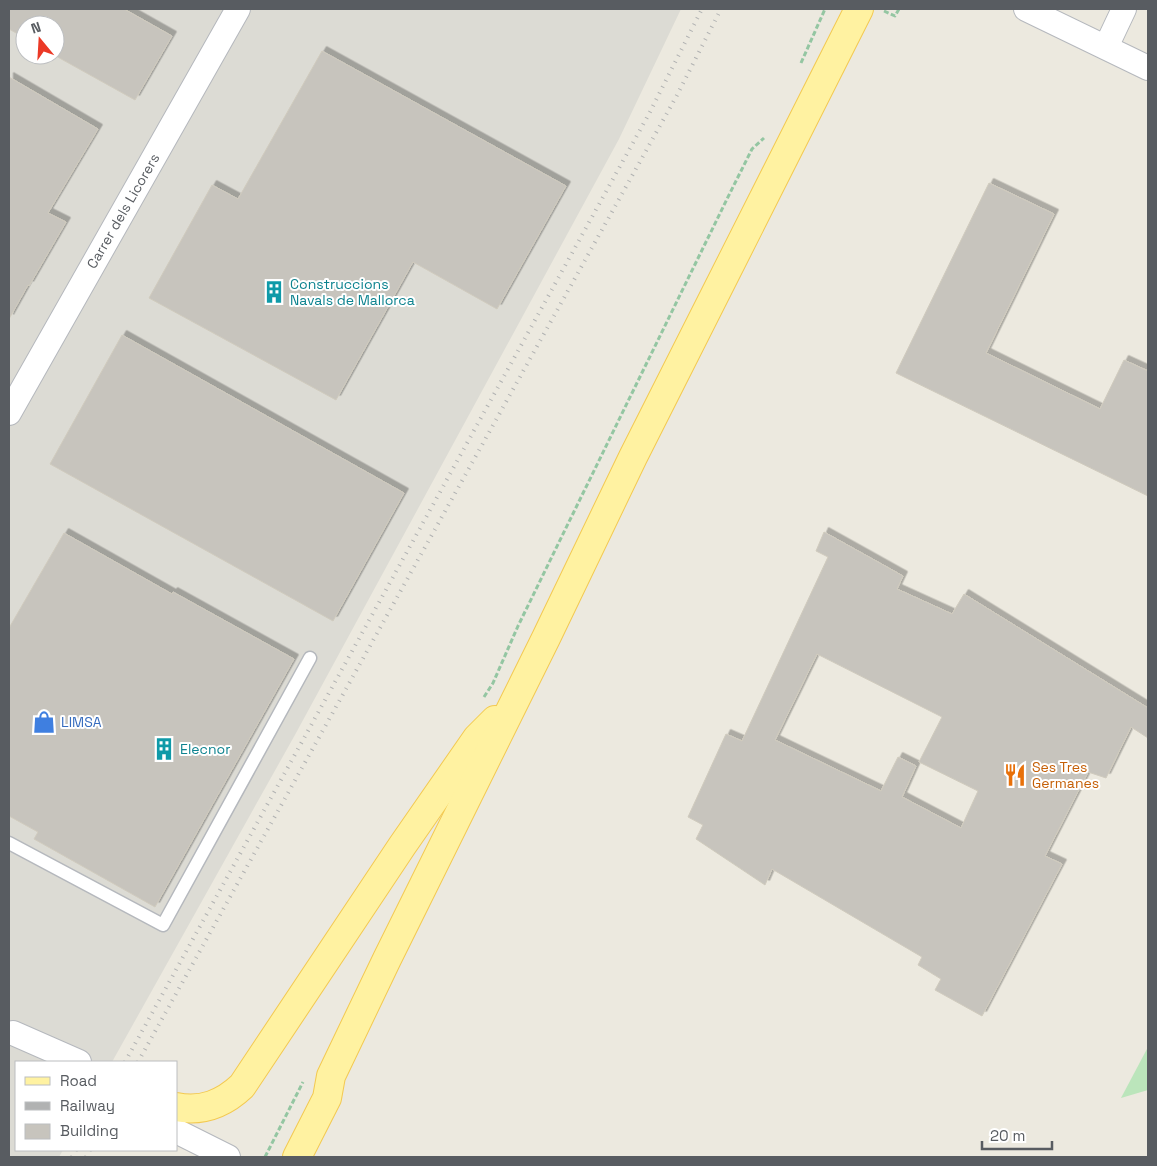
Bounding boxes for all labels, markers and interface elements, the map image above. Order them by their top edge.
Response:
north arrow [15,15,65,65]
text: N [29,18,43,38]
street label: Carrer dels Licorers [83,150,163,272]
place label: Construccions Navals de Mallorca [290,275,415,309]
building icon: Construccions Navals de Mallorca [261,279,287,305]
shop icon: LIMSA [31,709,57,735]
place label: LIMSA [61,713,102,731]
building icon: Elecnor [151,736,177,762]
place label: Elecnor [180,740,230,758]
place label: Ses Tres Germanes [1032,758,1099,792]
restaurant icon: Ses Tres Germanes [1002,762,1028,788]
legend [15,1061,178,1151]
text: Road [60,1071,97,1090]
text: Railway [60,1096,115,1115]
scale bar [982,1118,1052,1150]
text: Building [60,1121,119,1140]
text: 20 m [990,1126,1025,1145]

